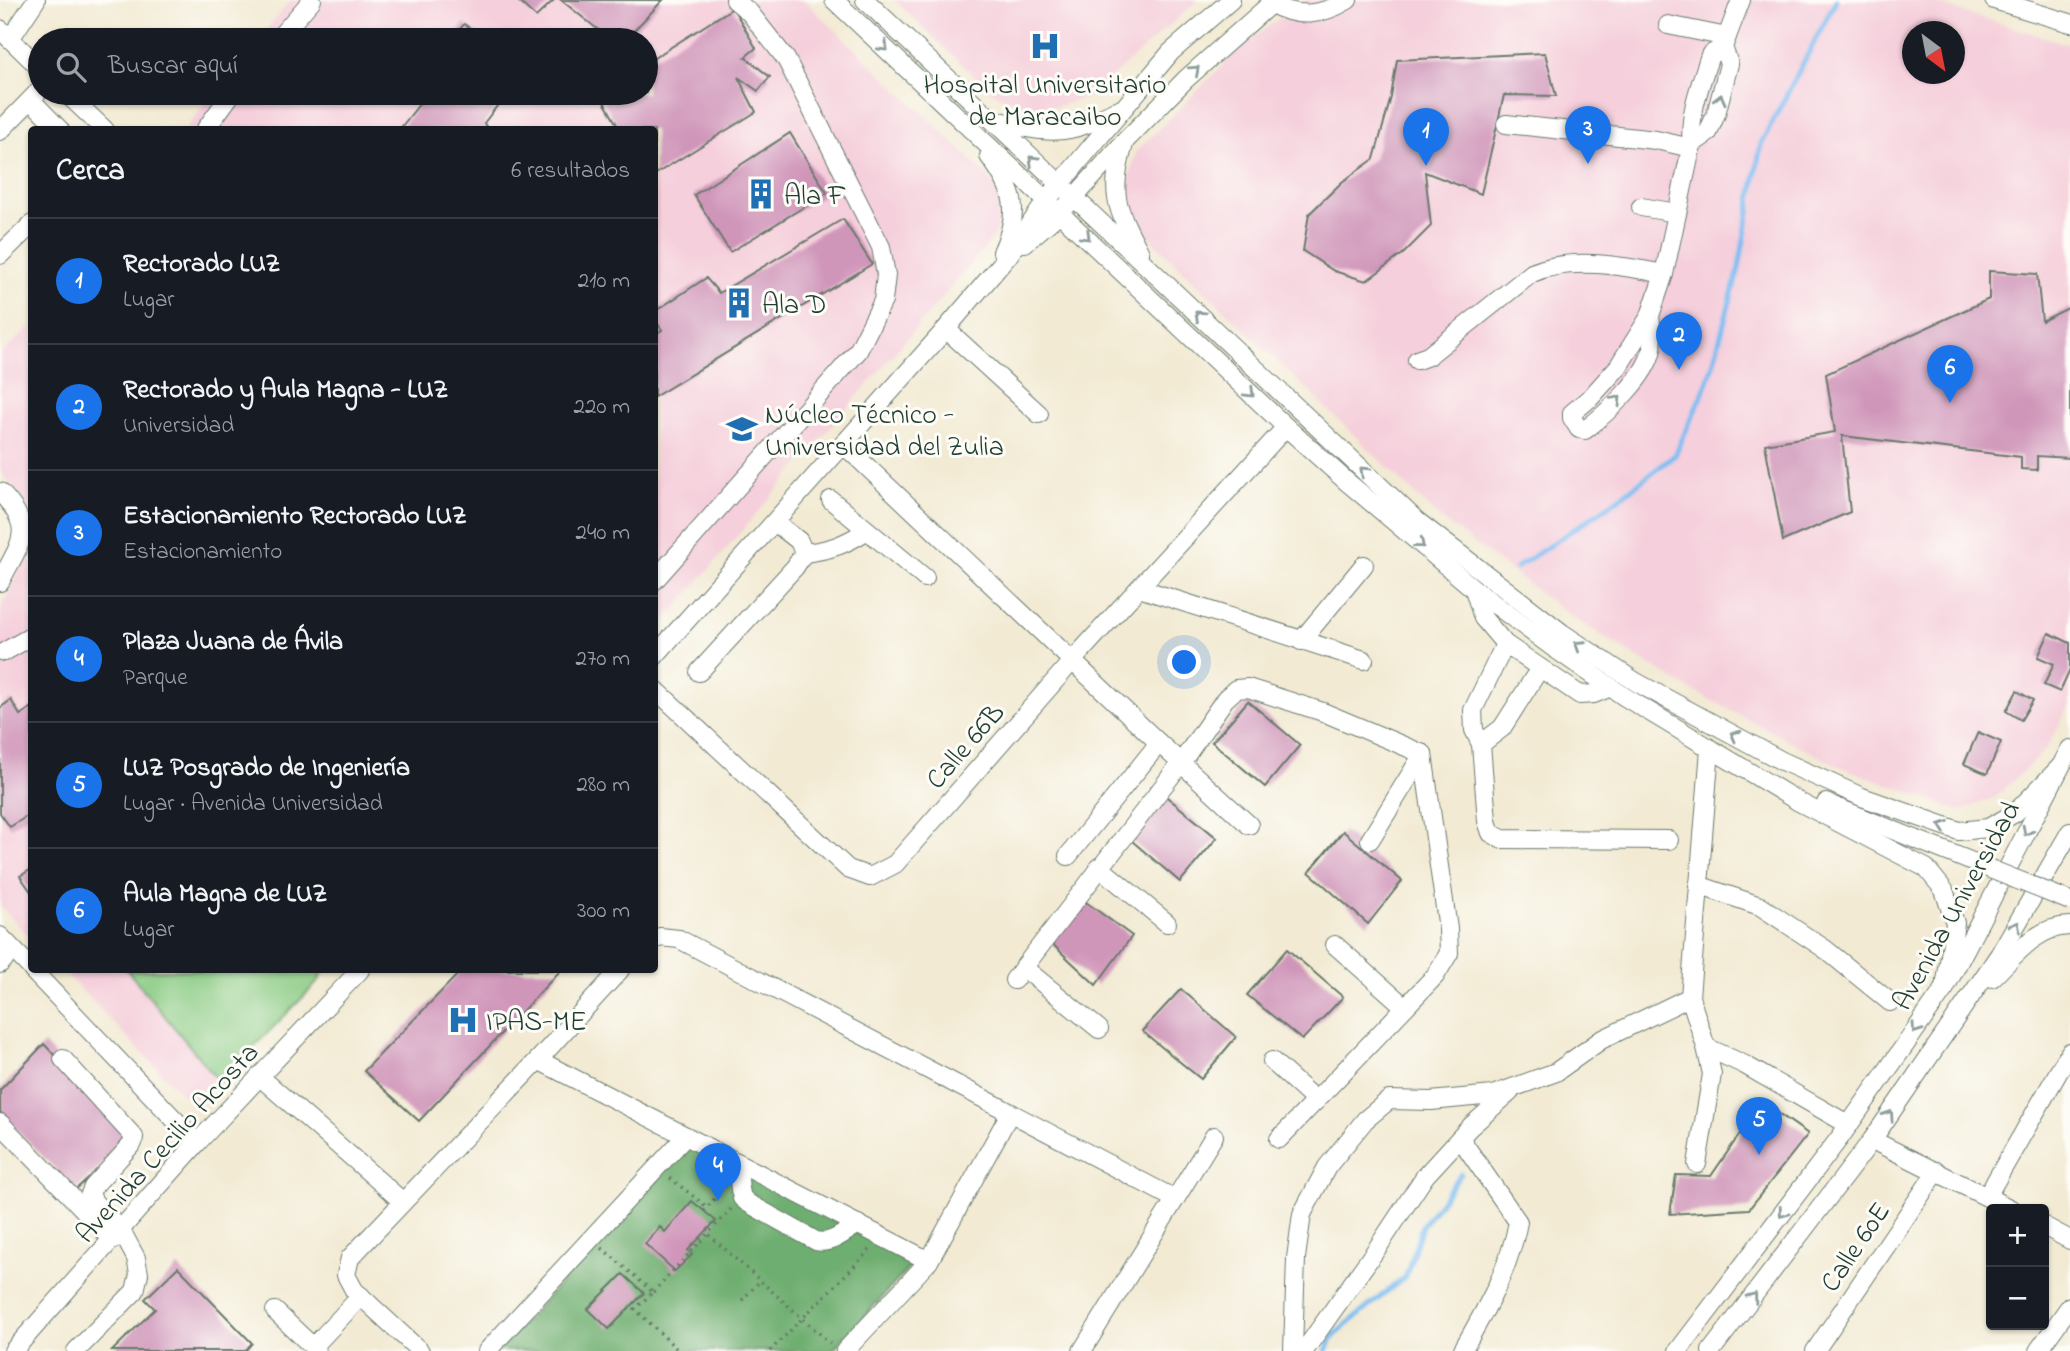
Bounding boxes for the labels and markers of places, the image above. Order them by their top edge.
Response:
hospital icon: Hospital Universitario de Maracaibo [1028,29,1062,63]
place label: Hospital Universitario de Maracaibo [923,66,1167,139]
pin: 3 [1565,106,1611,164]
pin: 1 [1403,108,1449,166]
building icon: Ala F [744,177,778,211]
place label: Ala F [784,177,846,218]
building icon: Ala D [722,286,756,320]
place label: Ala D [762,286,827,327]
pin: 2 [1656,312,1702,370]
pin: 6 [1927,345,1973,403]
place label: Núcleo Técnico - Universidad del Zulia [765,396,1004,469]
school or university icon: Núcleo Técnico - Universidad del Zulia [725,412,759,446]
hospital icon: IPAS-ME [446,1003,480,1037]
place label: IPAS-ME [486,1003,587,1044]
pin: 5 [1736,1097,1782,1155]
pin: 4 [695,1143,741,1201]

